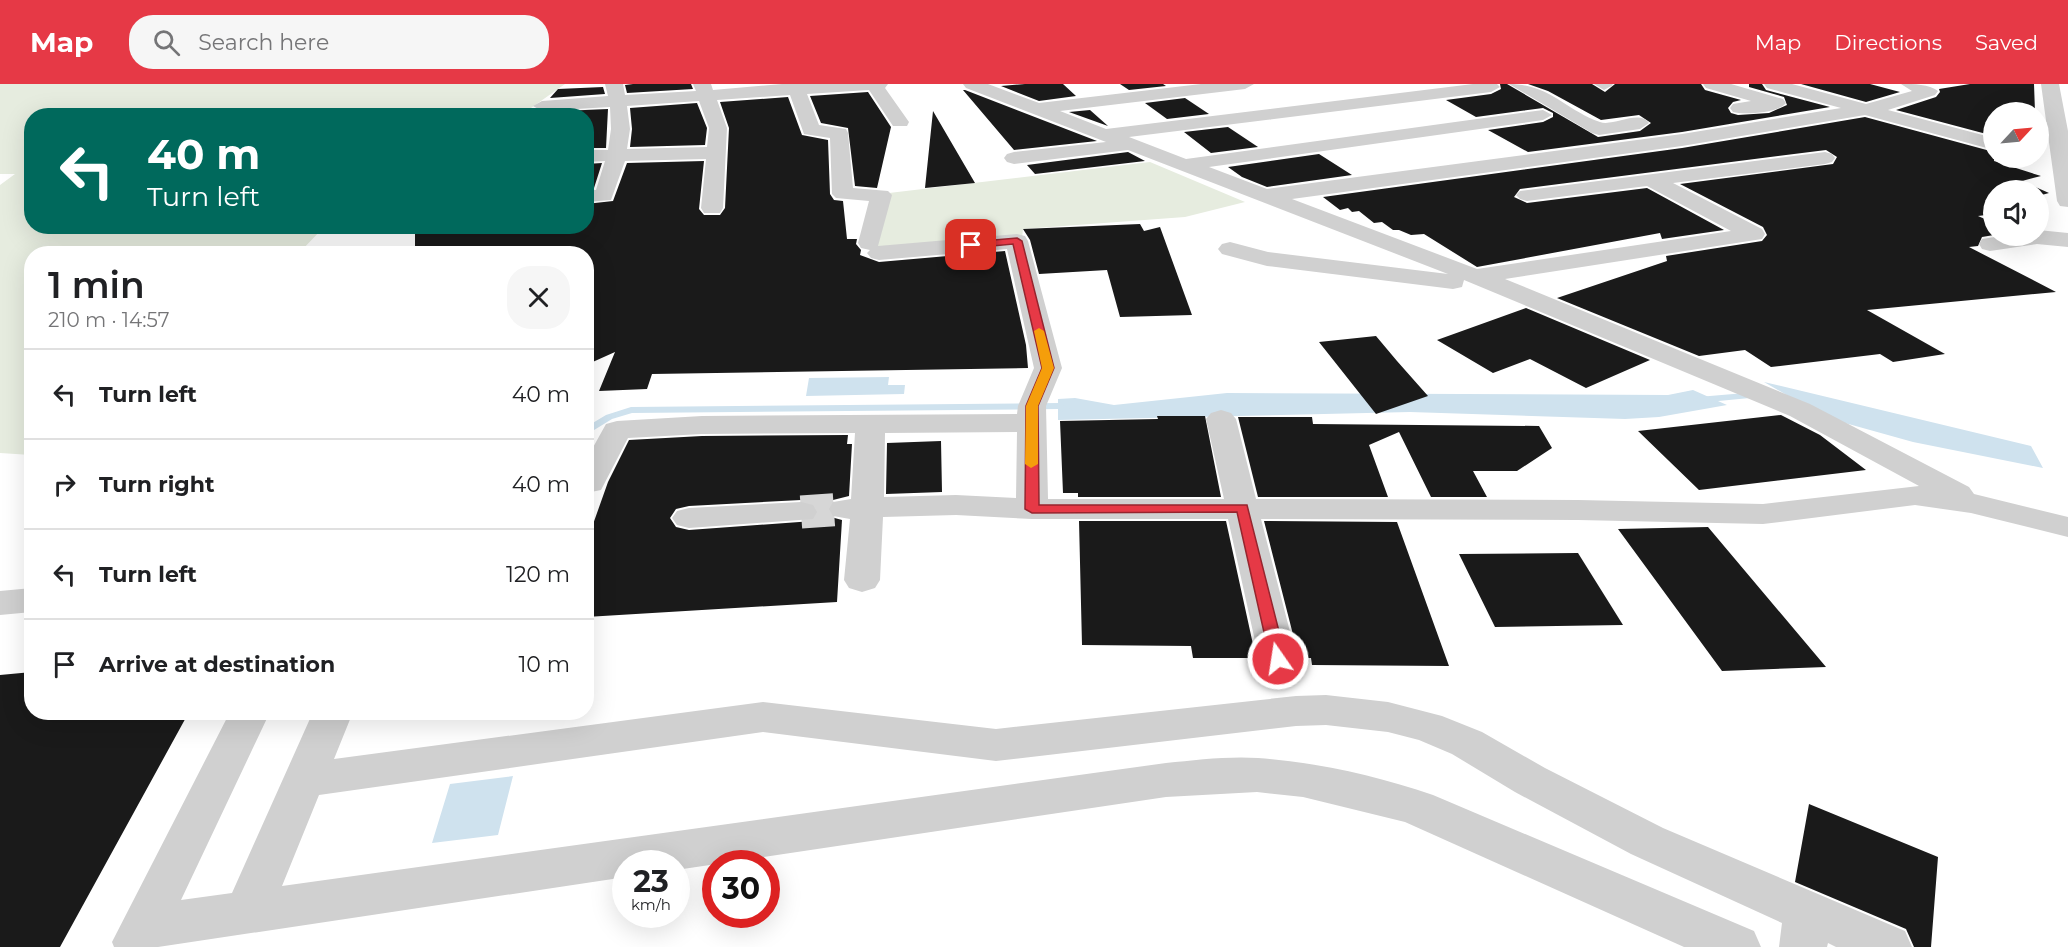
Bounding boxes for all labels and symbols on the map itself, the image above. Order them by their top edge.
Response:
north arrow [1983,102,2049,168]
pin [945,219,996,270]
position arrow [1246,627,1310,691]
speed limit sign: 30 [702,850,780,928]

